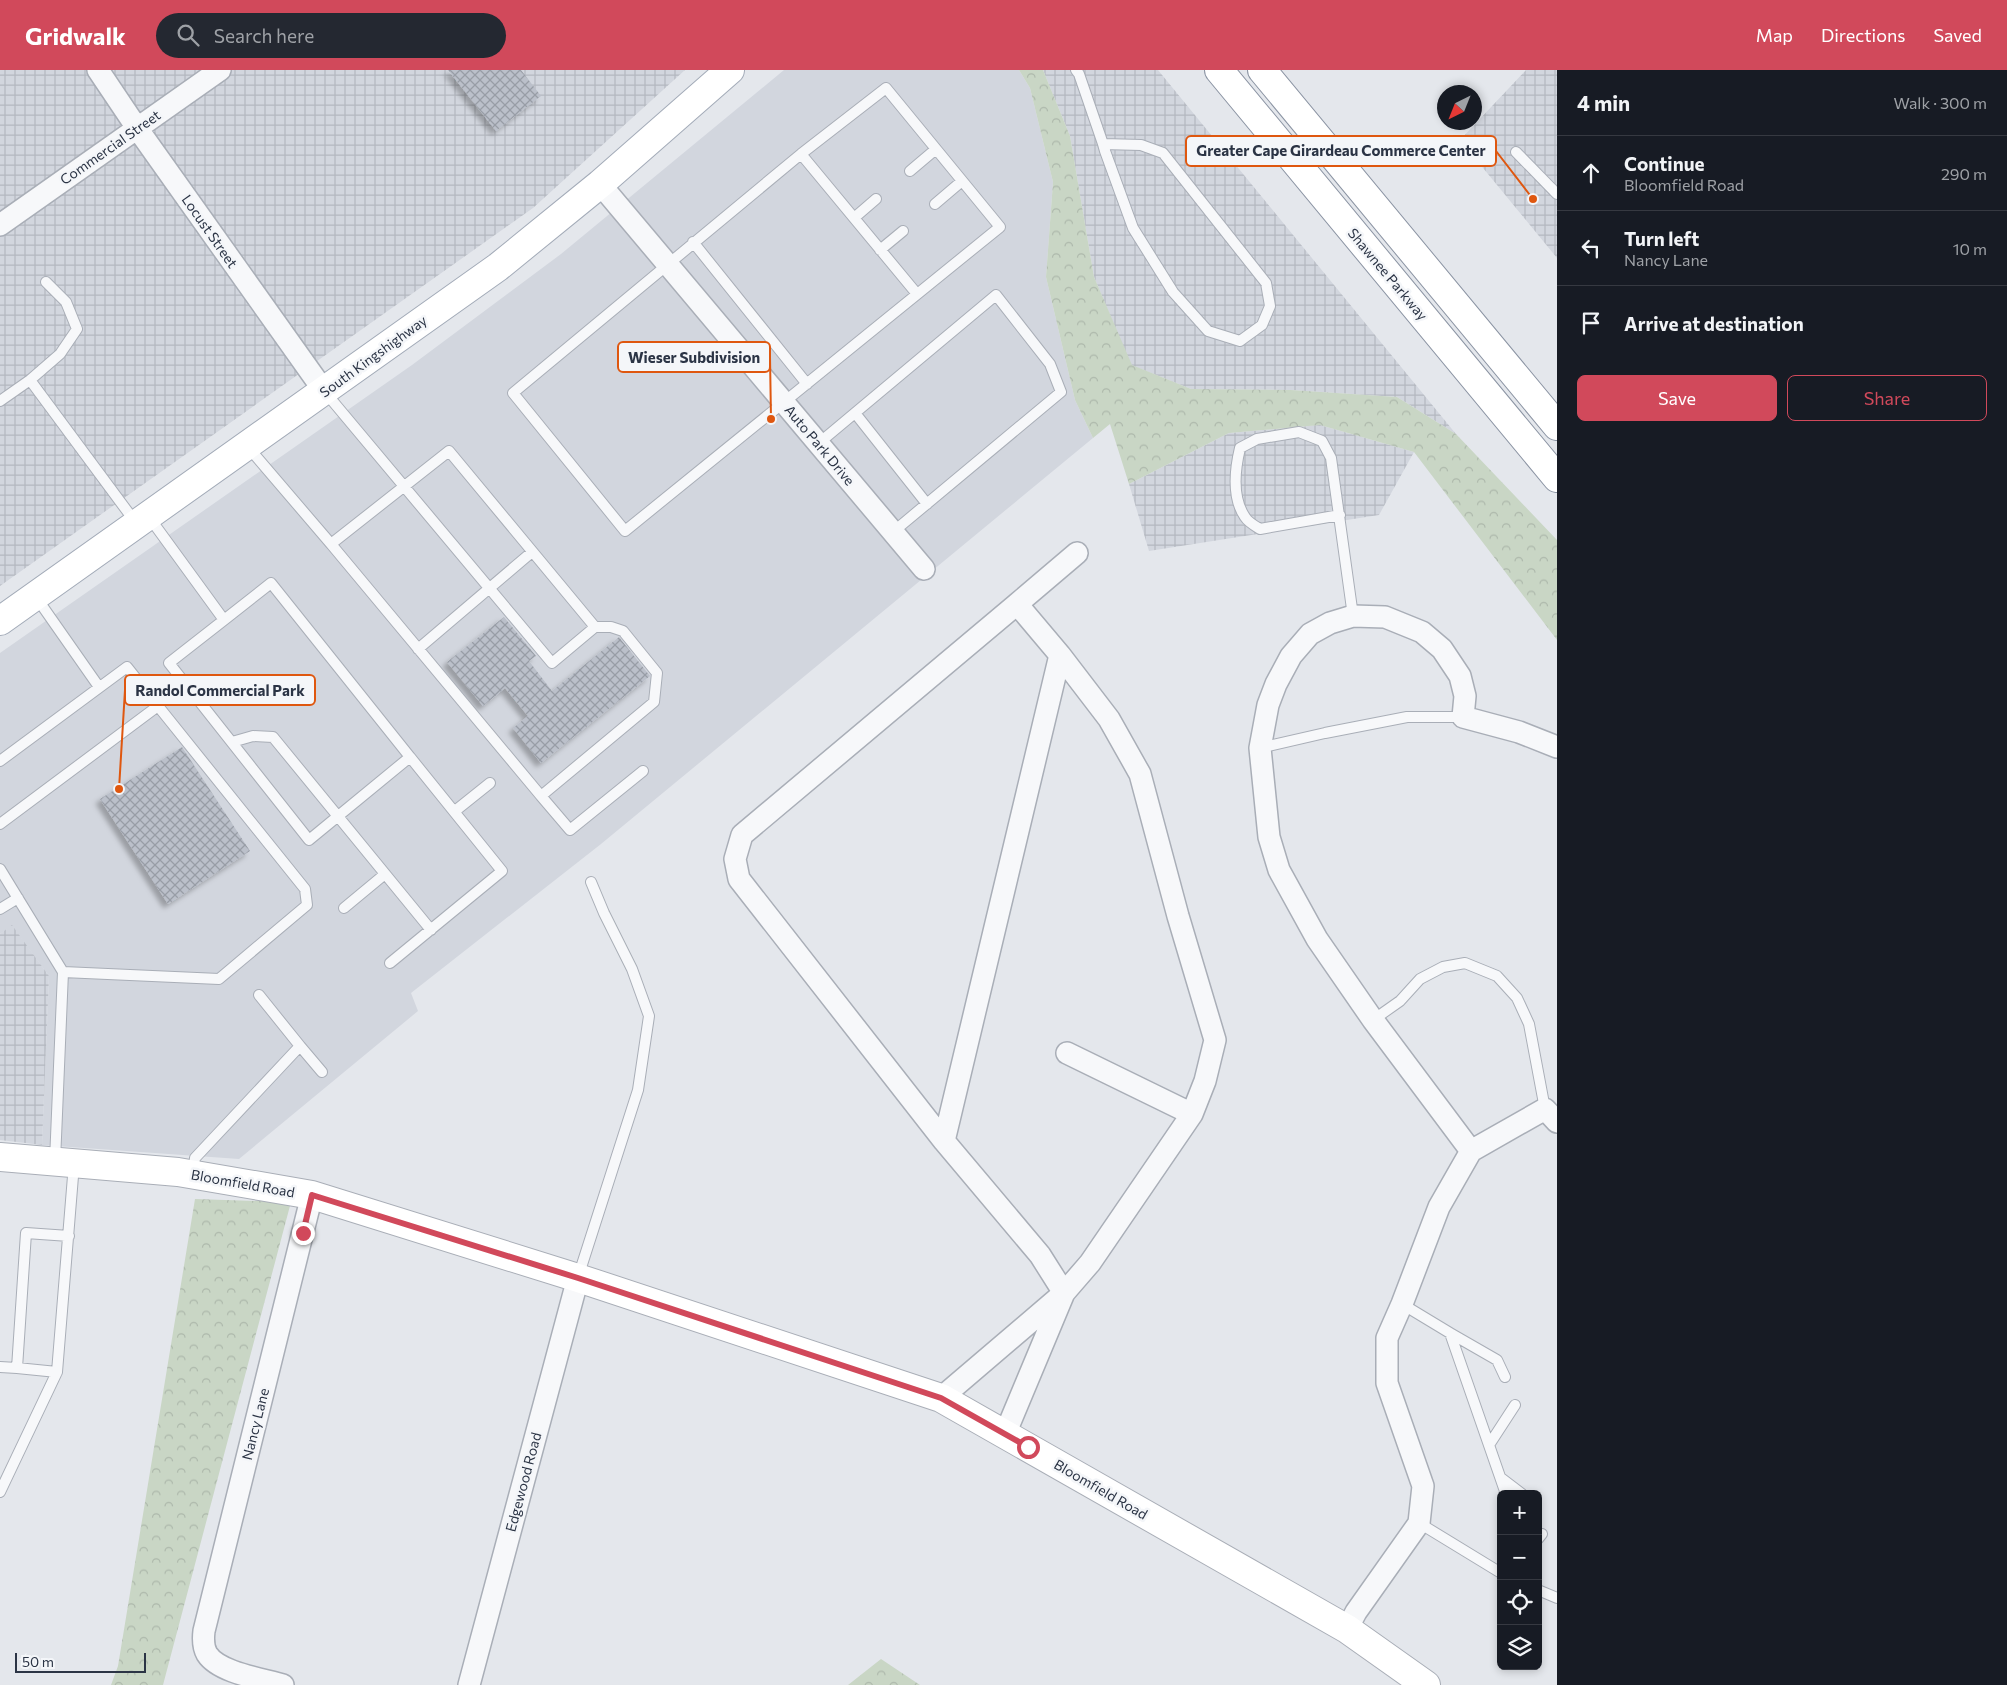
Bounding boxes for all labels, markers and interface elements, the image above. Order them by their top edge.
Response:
search box [156,13,506,58]
text: Gridwalk [25,21,126,50]
icon: search [174,21,202,49]
text: Search here [214,24,314,47]
text: Map [1756,24,1793,46]
text: Directions [1821,24,1905,46]
text: Saved [1933,24,1982,46]
north arrow [1437,85,1482,130]
text: 4 min [1577,90,1630,115]
text: Walk · 300 m [1893,93,1987,112]
street label: Commercial Street [56,106,164,188]
callout: Greater Cape Girardeau Commerce Center [1186,136,1496,166]
text: Greater Cape Girardeau Commerce Center [1196,141,1486,159]
text: Continue [1624,152,1704,175]
icon: ahead [1577,159,1605,187]
text: 290 m [1941,164,1987,183]
text: Bloomfield Road [1624,175,1744,194]
street label: Locust Street [179,191,242,271]
street label: Shawnee Parkway [1345,225,1431,323]
text: Turn left [1624,227,1699,250]
icon: left [1577,234,1605,262]
text: 10 m [1953,239,1987,258]
text: Nancy Lane [1624,250,1708,269]
icon: arrive [1577,309,1605,337]
street label: South Kingshighway [316,311,430,401]
text: Arrive at destination [1624,312,1804,335]
callout: Wieser Subdivision [618,342,770,372]
text: Wieser Subdivision [628,348,760,366]
button: Save [1577,375,1777,421]
button: Share [1787,375,1987,421]
street label: Auto Park Drive [781,401,859,489]
callout: Randol Commercial Park [125,675,315,705]
text: Randol Commercial Park [135,681,305,699]
street label: Bloomfield Road [190,1166,296,1200]
route end [292,1222,315,1245]
street label: Nancy Lane [238,1386,272,1462]
street label: Edgewood Road [502,1430,544,1534]
route start [1017,1436,1040,1459]
street label: Bloomfield Road [1051,1455,1151,1523]
map controls [1497,1490,1542,1670]
button: + [1497,1490,1542,1535]
button: − [1497,1535,1542,1580]
button: locate [1497,1580,1542,1625]
button: layers [1497,1625,1542,1670]
scale bar [15,1650,146,1673]
text: 50 m [22,1653,54,1670]

